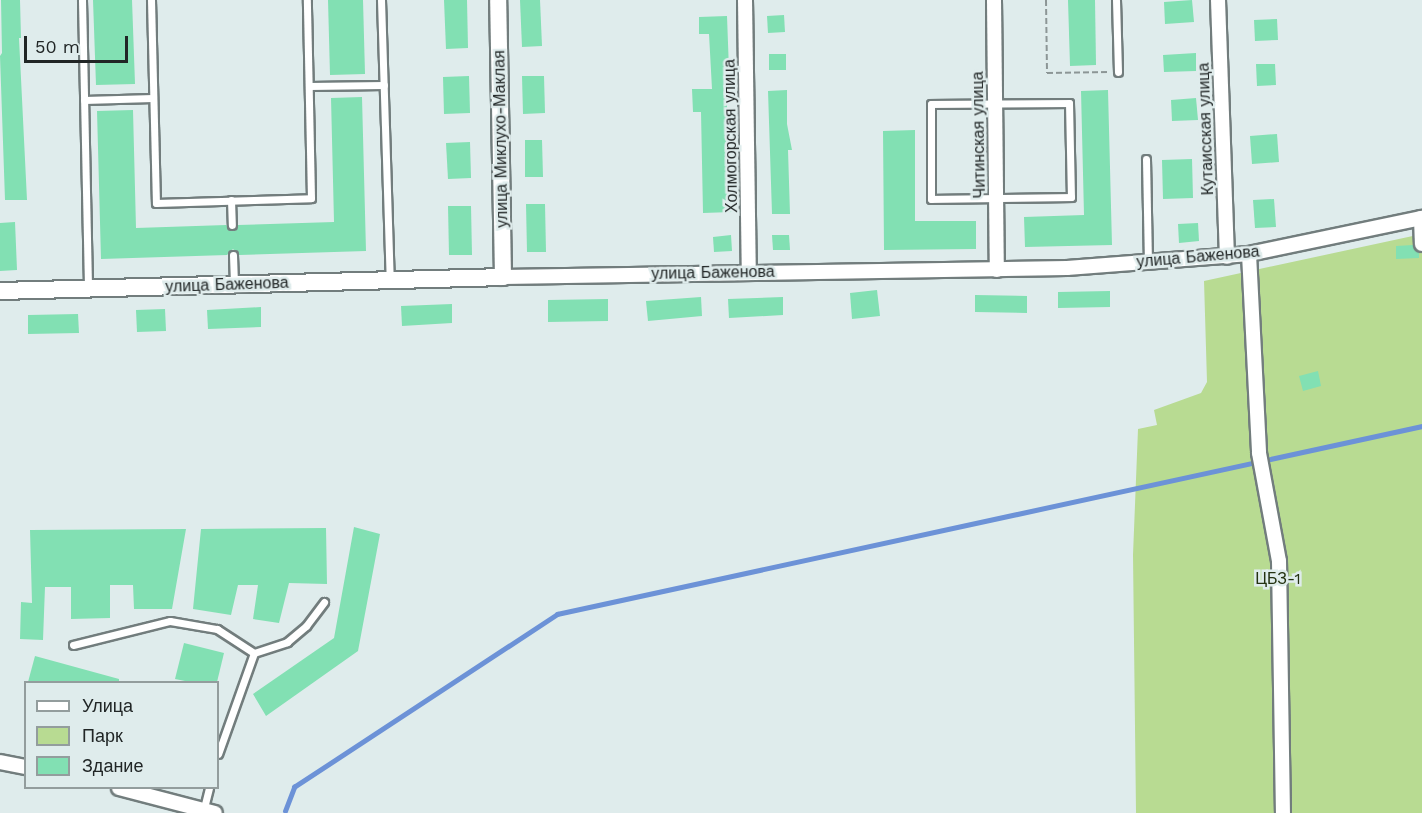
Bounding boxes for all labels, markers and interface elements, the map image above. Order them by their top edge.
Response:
scale bar [27,24,130,62]
text: 50 m [35,36,80,57]
street label: улица Миклухо-Маклая [490,50,512,228]
street label: Холмогорская улица [720,59,742,213]
street label: Кутаисская улица [1194,62,1218,196]
street label: Читинская улица [968,71,990,199]
street label: улица Баженова [1136,242,1260,272]
street label: улица Баженова [651,262,775,284]
street label: улица Баженова [165,273,289,297]
park label: ЦБЗ-1 [1255,569,1301,589]
legend [24,681,219,789]
text: Улица [82,695,133,716]
text: Парк [82,725,123,746]
text: Здание [82,755,143,776]

